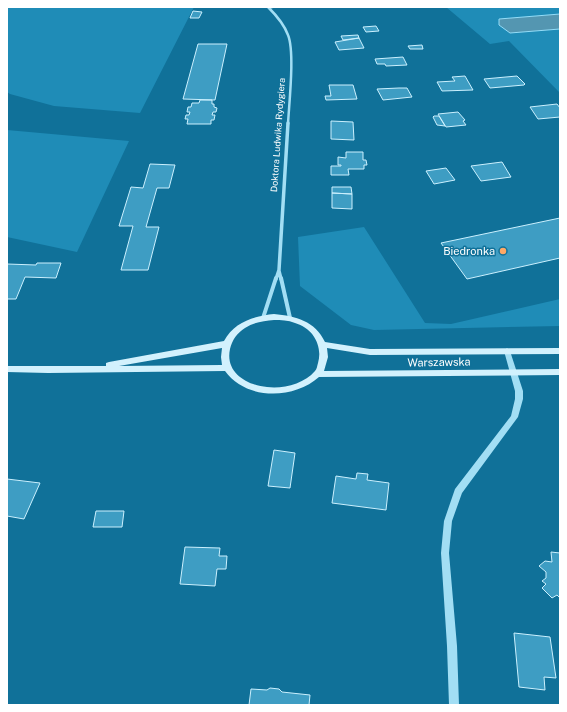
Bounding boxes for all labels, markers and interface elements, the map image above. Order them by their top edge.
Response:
street label: Doktora Ludwika Rydygiera [268,77,287,192]
place label: Biedronka [443,245,495,257]
marker: Biedronka [498,246,508,256]
street label: Warszawska [407,355,471,369]

